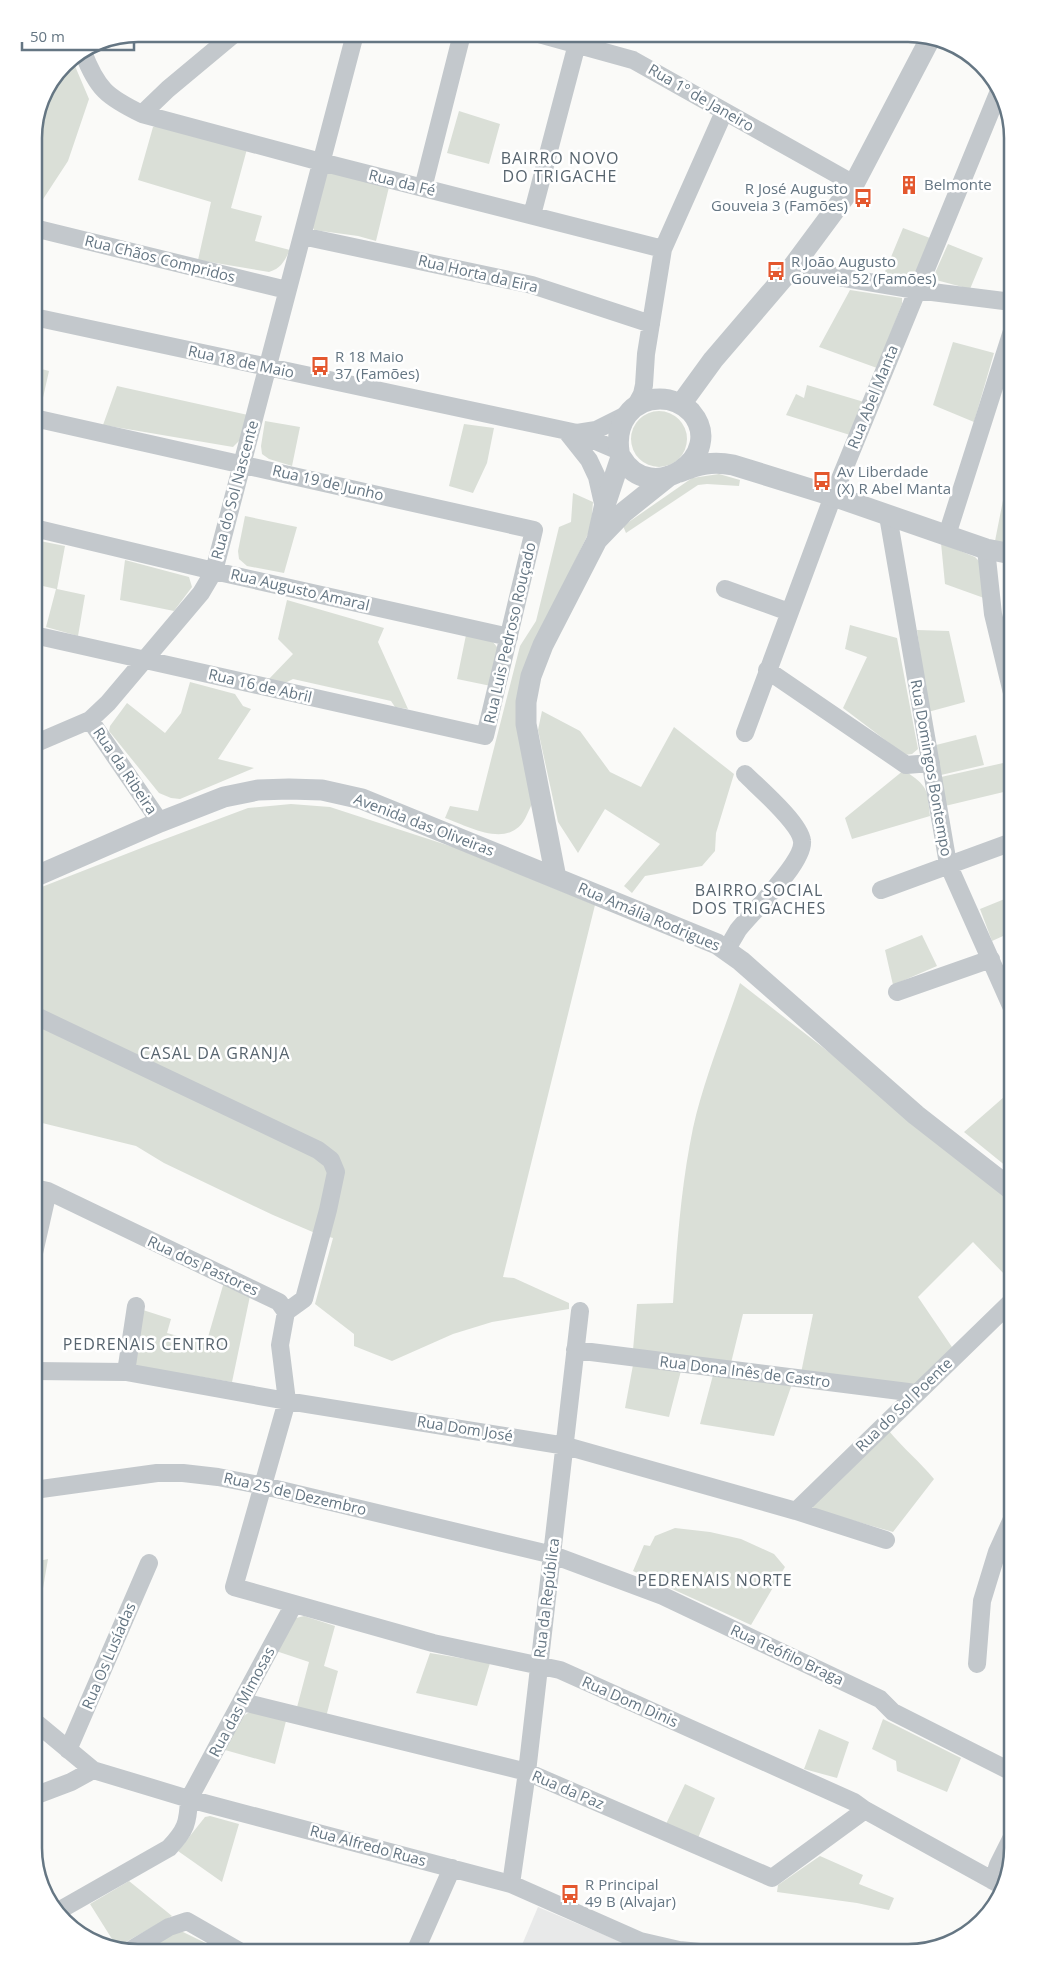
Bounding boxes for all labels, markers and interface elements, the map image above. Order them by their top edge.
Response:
scale bar [22,20,135,52]
text: 50 m [30,26,65,46]
street label: Rua 1º de Janeiro [645,59,758,136]
district label: BAIRRO NOVO DO TRIGACHE [501,147,619,187]
street label: Rua da Fé [367,164,438,200]
building icon: Belmonte [898,174,920,196]
place label: Belmonte [924,174,992,194]
place label: R José Augusto Gouveia 3 (Famões) [711,178,848,215]
bus stop icon: R José Augusto Gouveia 3 (Famões) [852,187,874,209]
street label: Rua Chãos Compridos [83,230,238,286]
street label: Rua Horta da Eira [416,250,540,297]
place label: R João Augusto Gouveia 52 (Famões) [791,251,937,288]
bus stop icon: R João Augusto Gouveia 52 (Famões) [765,260,787,282]
street label: Rua 18 de Maio [186,340,296,382]
street label: Rua Abel Manta [842,342,902,451]
place label: R 18 Maio 37 (Famões) [335,346,419,383]
bus stop icon: R 18 Maio 37 (Famões) [309,355,331,377]
street label: Rua do Sol Nascente [206,418,262,561]
street label: Rua 19 de Junho [270,459,386,505]
place label: Av Liberdade (X) R Abel Manta [837,461,951,498]
bus stop icon: Av Liberdade (X) R Abel Manta [811,470,833,492]
street label: Rua Luis Pedroso Rouçado [478,540,540,725]
street label: Rua Augusto Amaral [229,563,372,615]
street label: Rua 16 de Abril [207,663,314,707]
street label: Rua Domingos Bontempo [907,678,957,858]
street label: Rua da Ribeira [89,723,162,818]
street label: Avenida das Oliveiras [351,788,497,860]
street label: Rua Amália Rodrigues [575,877,723,955]
district label: BAIRRO SOCIAL DOS TRIGACHES [692,879,826,919]
district label: CASAL DA GRANJA [140,1042,290,1064]
street label: Rua dos Pastores [145,1231,262,1300]
district label: PEDRENAIS CENTRO [63,1333,229,1355]
street label: Rua Dona Inês de Castro [659,1351,832,1391]
street label: Rua do Sol Poente [851,1353,956,1456]
street label: Rua Dom José [416,1411,515,1445]
street label: Rua 25 de Dezembro [222,1467,369,1519]
street label: Rua da República [529,1537,563,1659]
district label: PEDRENAIS NORTE [637,1569,793,1591]
street label: Rua Os Lusíadas [77,1599,140,1712]
street label: Rua Teófilo Braga [728,1619,847,1689]
street label: Rua das Mimosas [204,1643,279,1760]
street label: Rua Dom Dinis [579,1671,682,1731]
street label: Rua da Paz [529,1765,608,1813]
street label: Rua Alfredo Ruas [308,1820,429,1870]
place label: R Principal 49 B (Alvajar) [585,1874,676,1911]
bus stop icon: R Principal 49 B (Alvajar) [559,1883,581,1905]

